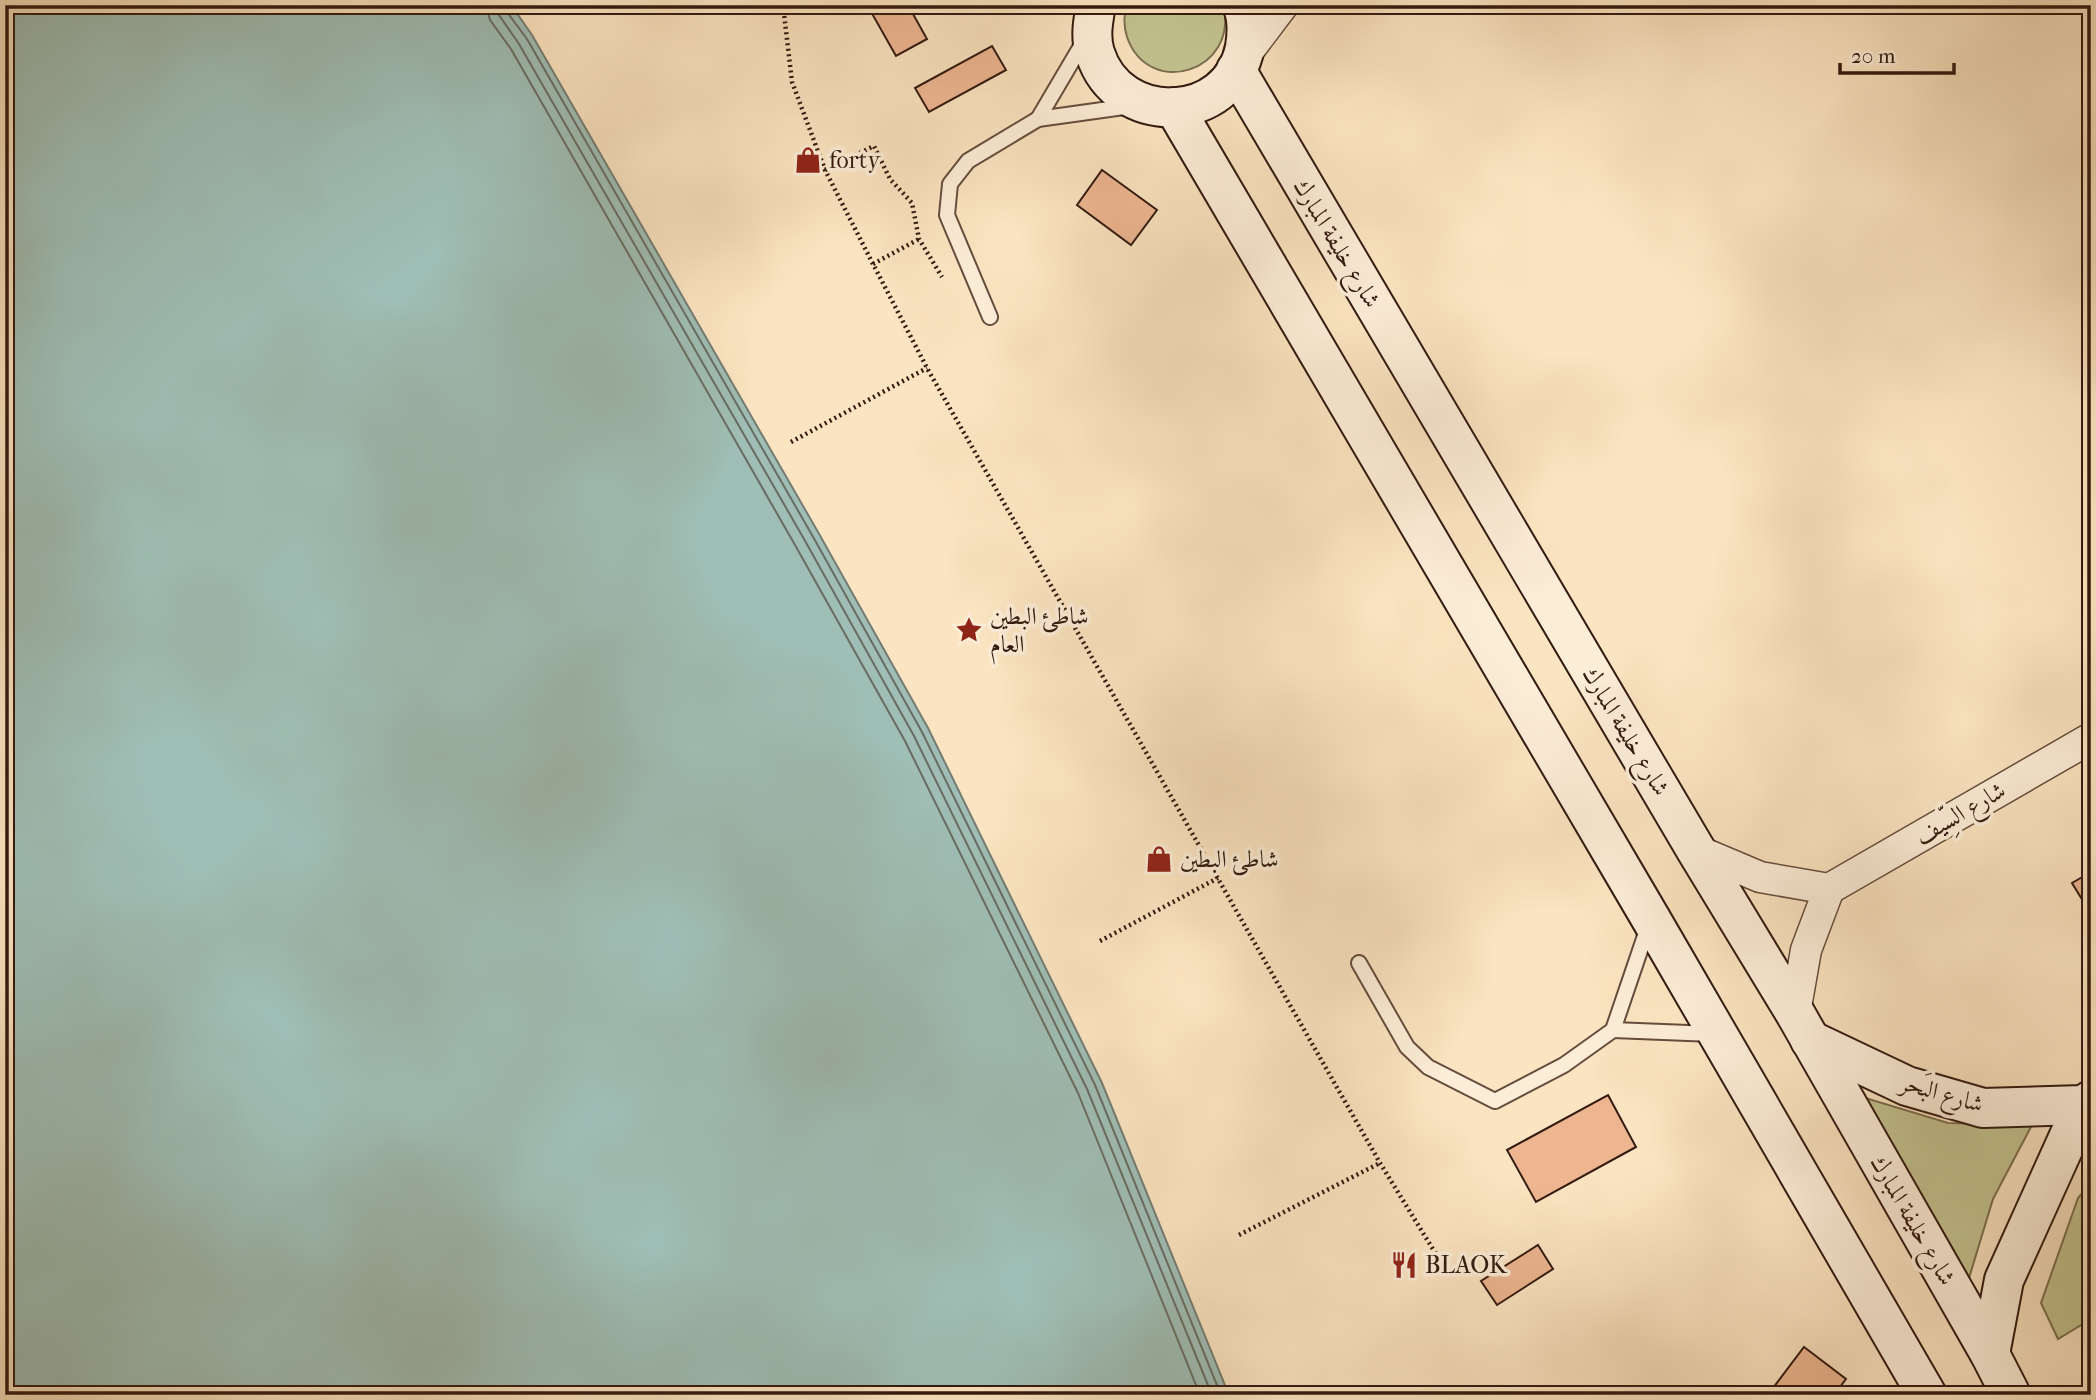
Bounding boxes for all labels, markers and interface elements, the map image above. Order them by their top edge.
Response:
scale bar [1840,32,1954,76]
text: 20 m [1851,44,1896,68]
shop icon: forty [793,145,823,175]
place label: forty [829,146,881,174]
street label: شارع خليفة المبارك [1282,173,1387,316]
place label: شاطئ البطين العام [990,602,1089,665]
place icon: شاطئ البطين العام [954,615,984,645]
street label: شارع خليفة المبارك [1571,661,1676,804]
street label: شارع السِّيف [1909,774,2013,855]
shop icon: شاطئ البطين [1144,844,1174,874]
place label: شاطئ البطين [1180,845,1279,876]
street label: شارع البَحر [1893,1064,1988,1124]
street label: شارع خليفة المبارك [1859,1150,1962,1293]
restaurant icon: BLAOK [1389,1250,1419,1280]
place label: BLAOK [1425,1251,1508,1279]

